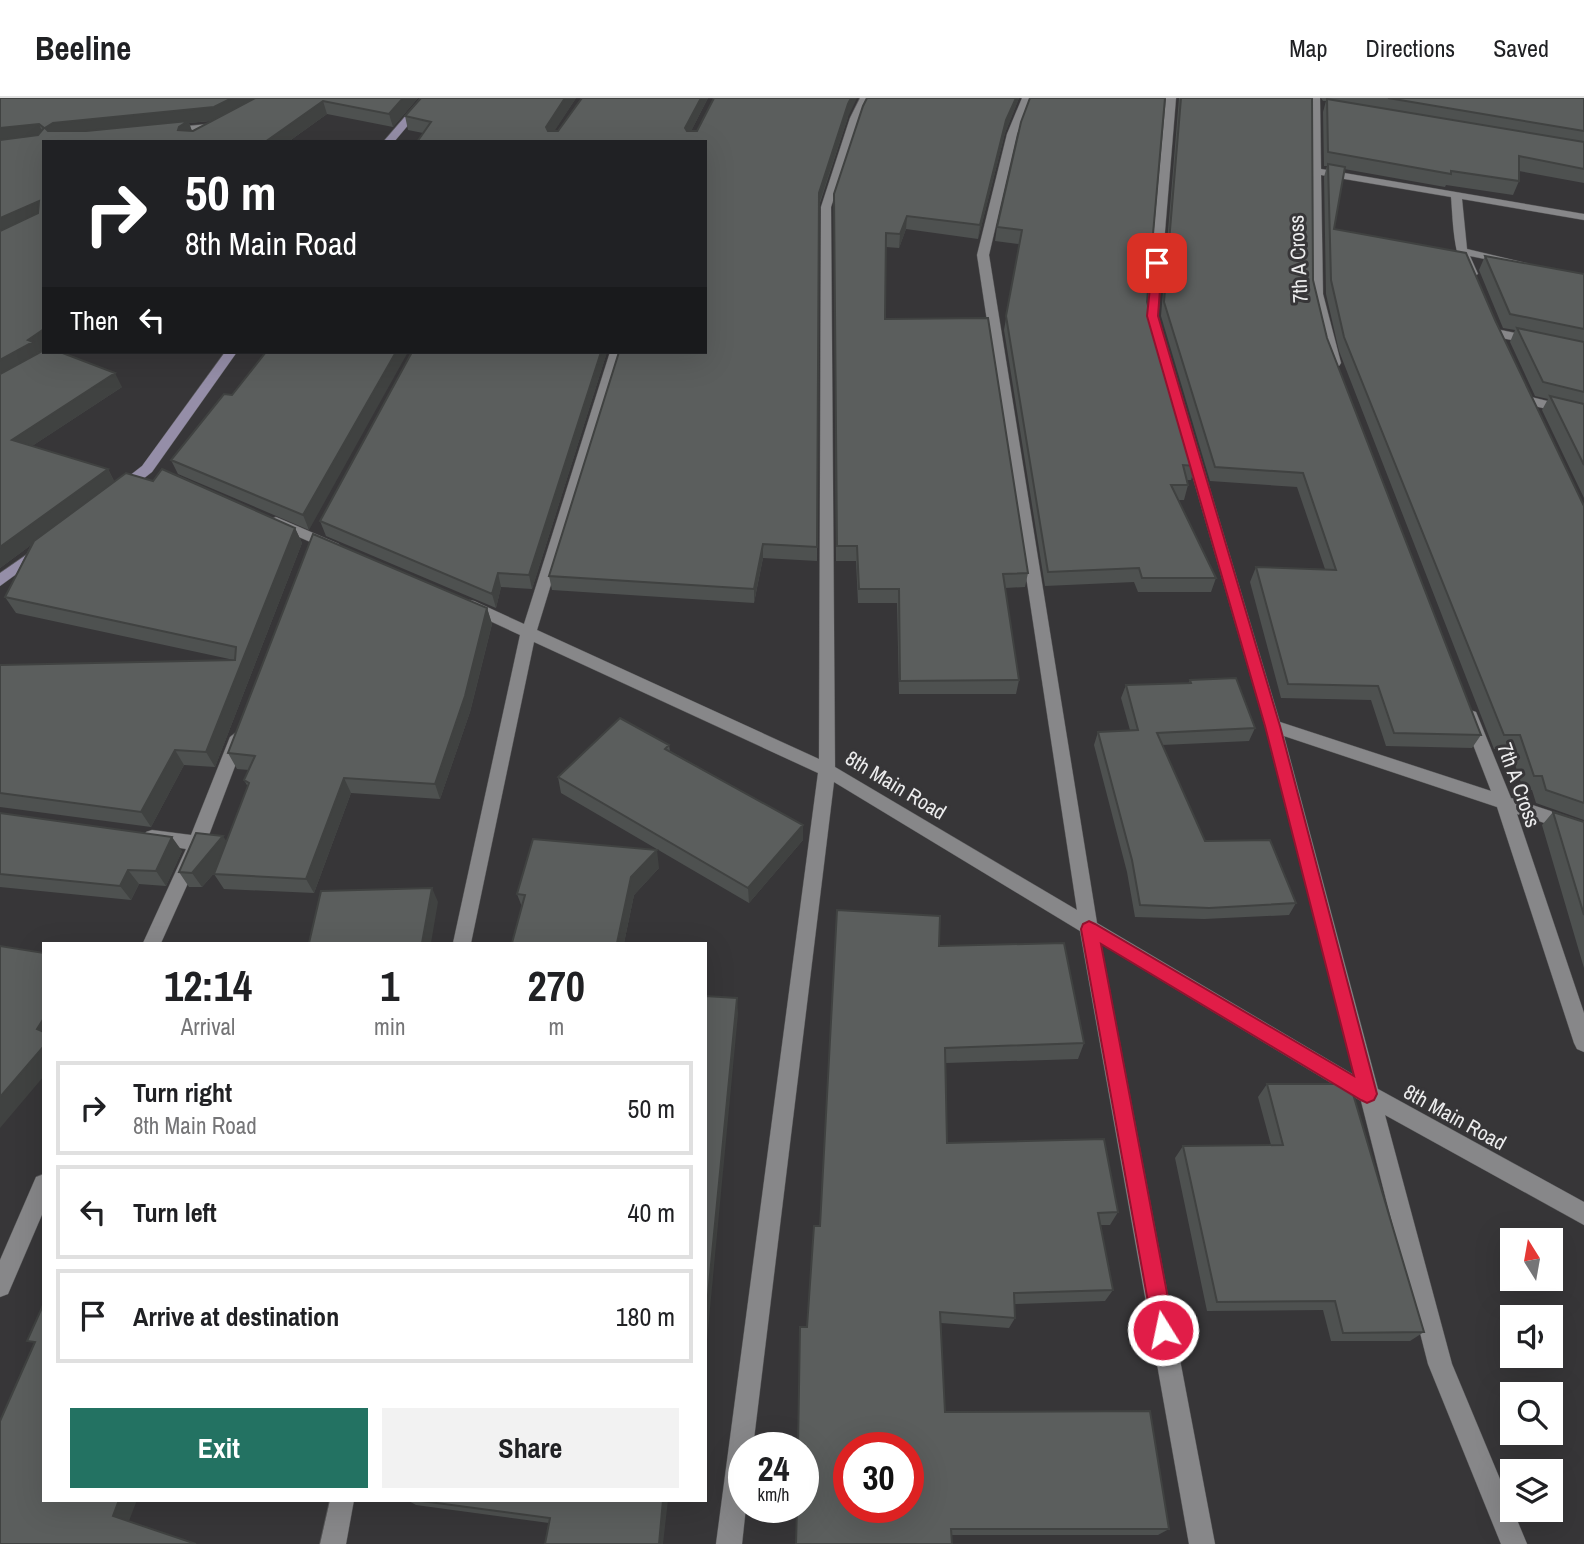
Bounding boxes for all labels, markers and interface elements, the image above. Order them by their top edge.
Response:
text: Beeline [35,26,131,70]
text: Map [1289,32,1327,64]
text: Directions [1365,32,1455,64]
text: Saved [1493,32,1549,64]
text: 50 m [185,159,277,225]
icon: right [70,168,161,259]
street label: 7th A Cross [1281,214,1315,304]
text: 8th Main Road [185,222,357,265]
pin [1127,233,1187,293]
icon: arrive [1138,244,1176,282]
icon: left [133,301,171,339]
text: Then [70,303,119,338]
street label: 7th A Cross [1490,739,1548,831]
street label: 8th Main Road [840,743,952,827]
text: 12:14 [164,958,252,1014]
text: 1 [380,958,399,1014]
text: 270 [528,958,585,1014]
text: Arrival [181,1011,235,1042]
text: min [374,1011,406,1042]
text: m [548,1011,564,1042]
text: Turn right [133,1075,232,1110]
street label: 8th Main Road [1399,1077,1511,1157]
icon: right [74,1089,112,1127]
text: 50 m [628,1091,675,1126]
text: 8th Main Road [133,1110,257,1141]
icon: left [74,1193,112,1231]
text: Turn left [133,1195,217,1230]
text: 40 m [628,1195,675,1230]
north arrow [1500,1228,1563,1292]
map controls [1500,1228,1563,1522]
position arrow [1126,1293,1200,1367]
icon: arrive [74,1297,112,1335]
text: Arrive at destination [133,1299,339,1334]
text: 180 m [616,1299,675,1334]
button: sound [1500,1305,1563,1368]
button: search [1500,1382,1563,1445]
button: Exit [70,1408,368,1488]
button: Share [382,1408,679,1488]
speed limit sign: 30 [833,1432,924,1523]
text: 24 [758,1445,789,1492]
button: layers [1500,1459,1563,1522]
text: km/h [758,1482,790,1507]

